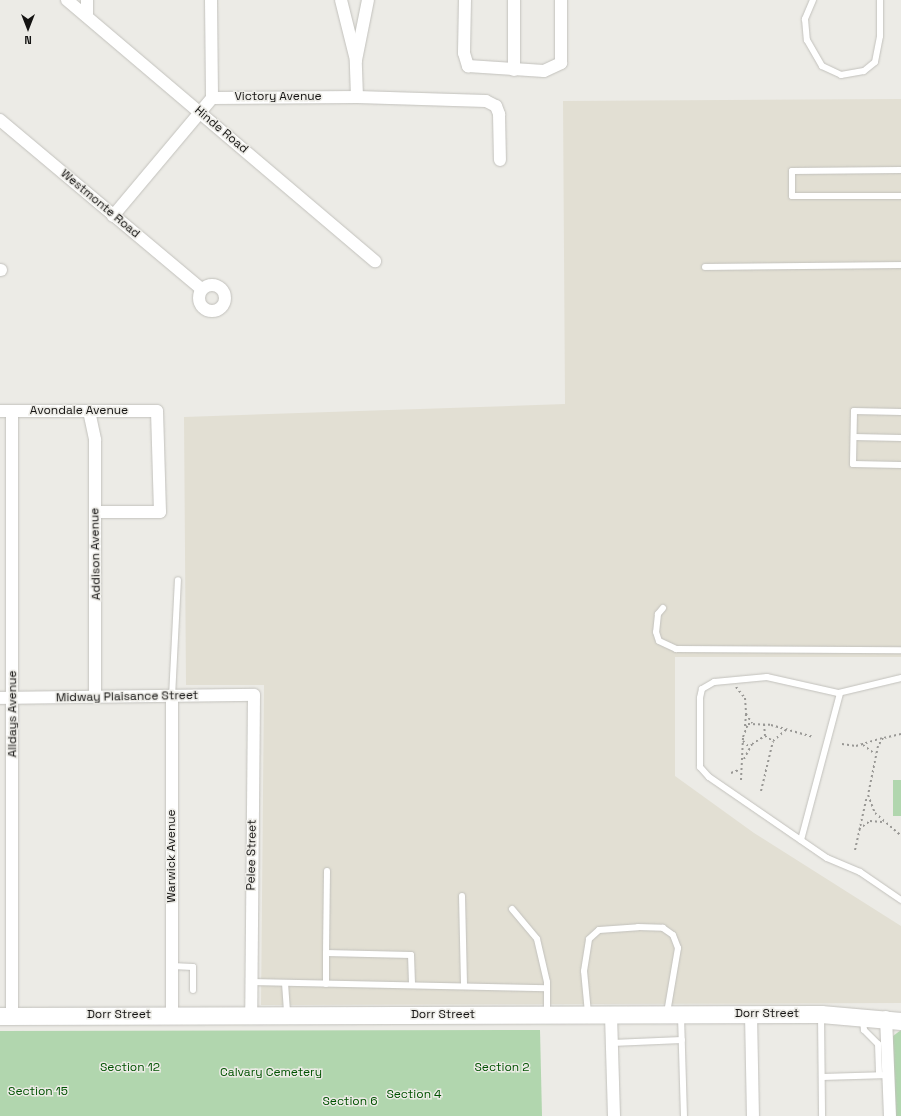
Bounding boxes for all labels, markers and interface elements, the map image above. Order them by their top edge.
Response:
north arrow [8,8,48,48]
text: N [24,33,32,47]
street label: Victory Avenue [234,90,322,104]
street label: Hinde Road [191,103,251,157]
street label: Westmonte Road [57,167,143,241]
street label: Avondale Avenue [30,404,128,418]
street label: Addison Avenue [88,508,104,600]
street label: Alldays Avenue [6,670,20,758]
street label: Midway Plaisance Street [56,689,198,705]
street label: Warwick Avenue [165,809,179,903]
street label: Pelee Street [244,819,260,891]
street label: Dorr Street [735,1007,799,1021]
street label: Dorr Street [87,1008,151,1022]
street label: Dorr Street [411,1008,475,1022]
park label: Section 12 [100,1061,160,1075]
park label: Section 2 [475,1061,529,1075]
park label: Calvary Cemetery [220,1066,322,1080]
park label: Section 15 [8,1085,68,1099]
park label: Section 4 [386,1088,442,1102]
park label: Section 6 [322,1095,378,1109]

